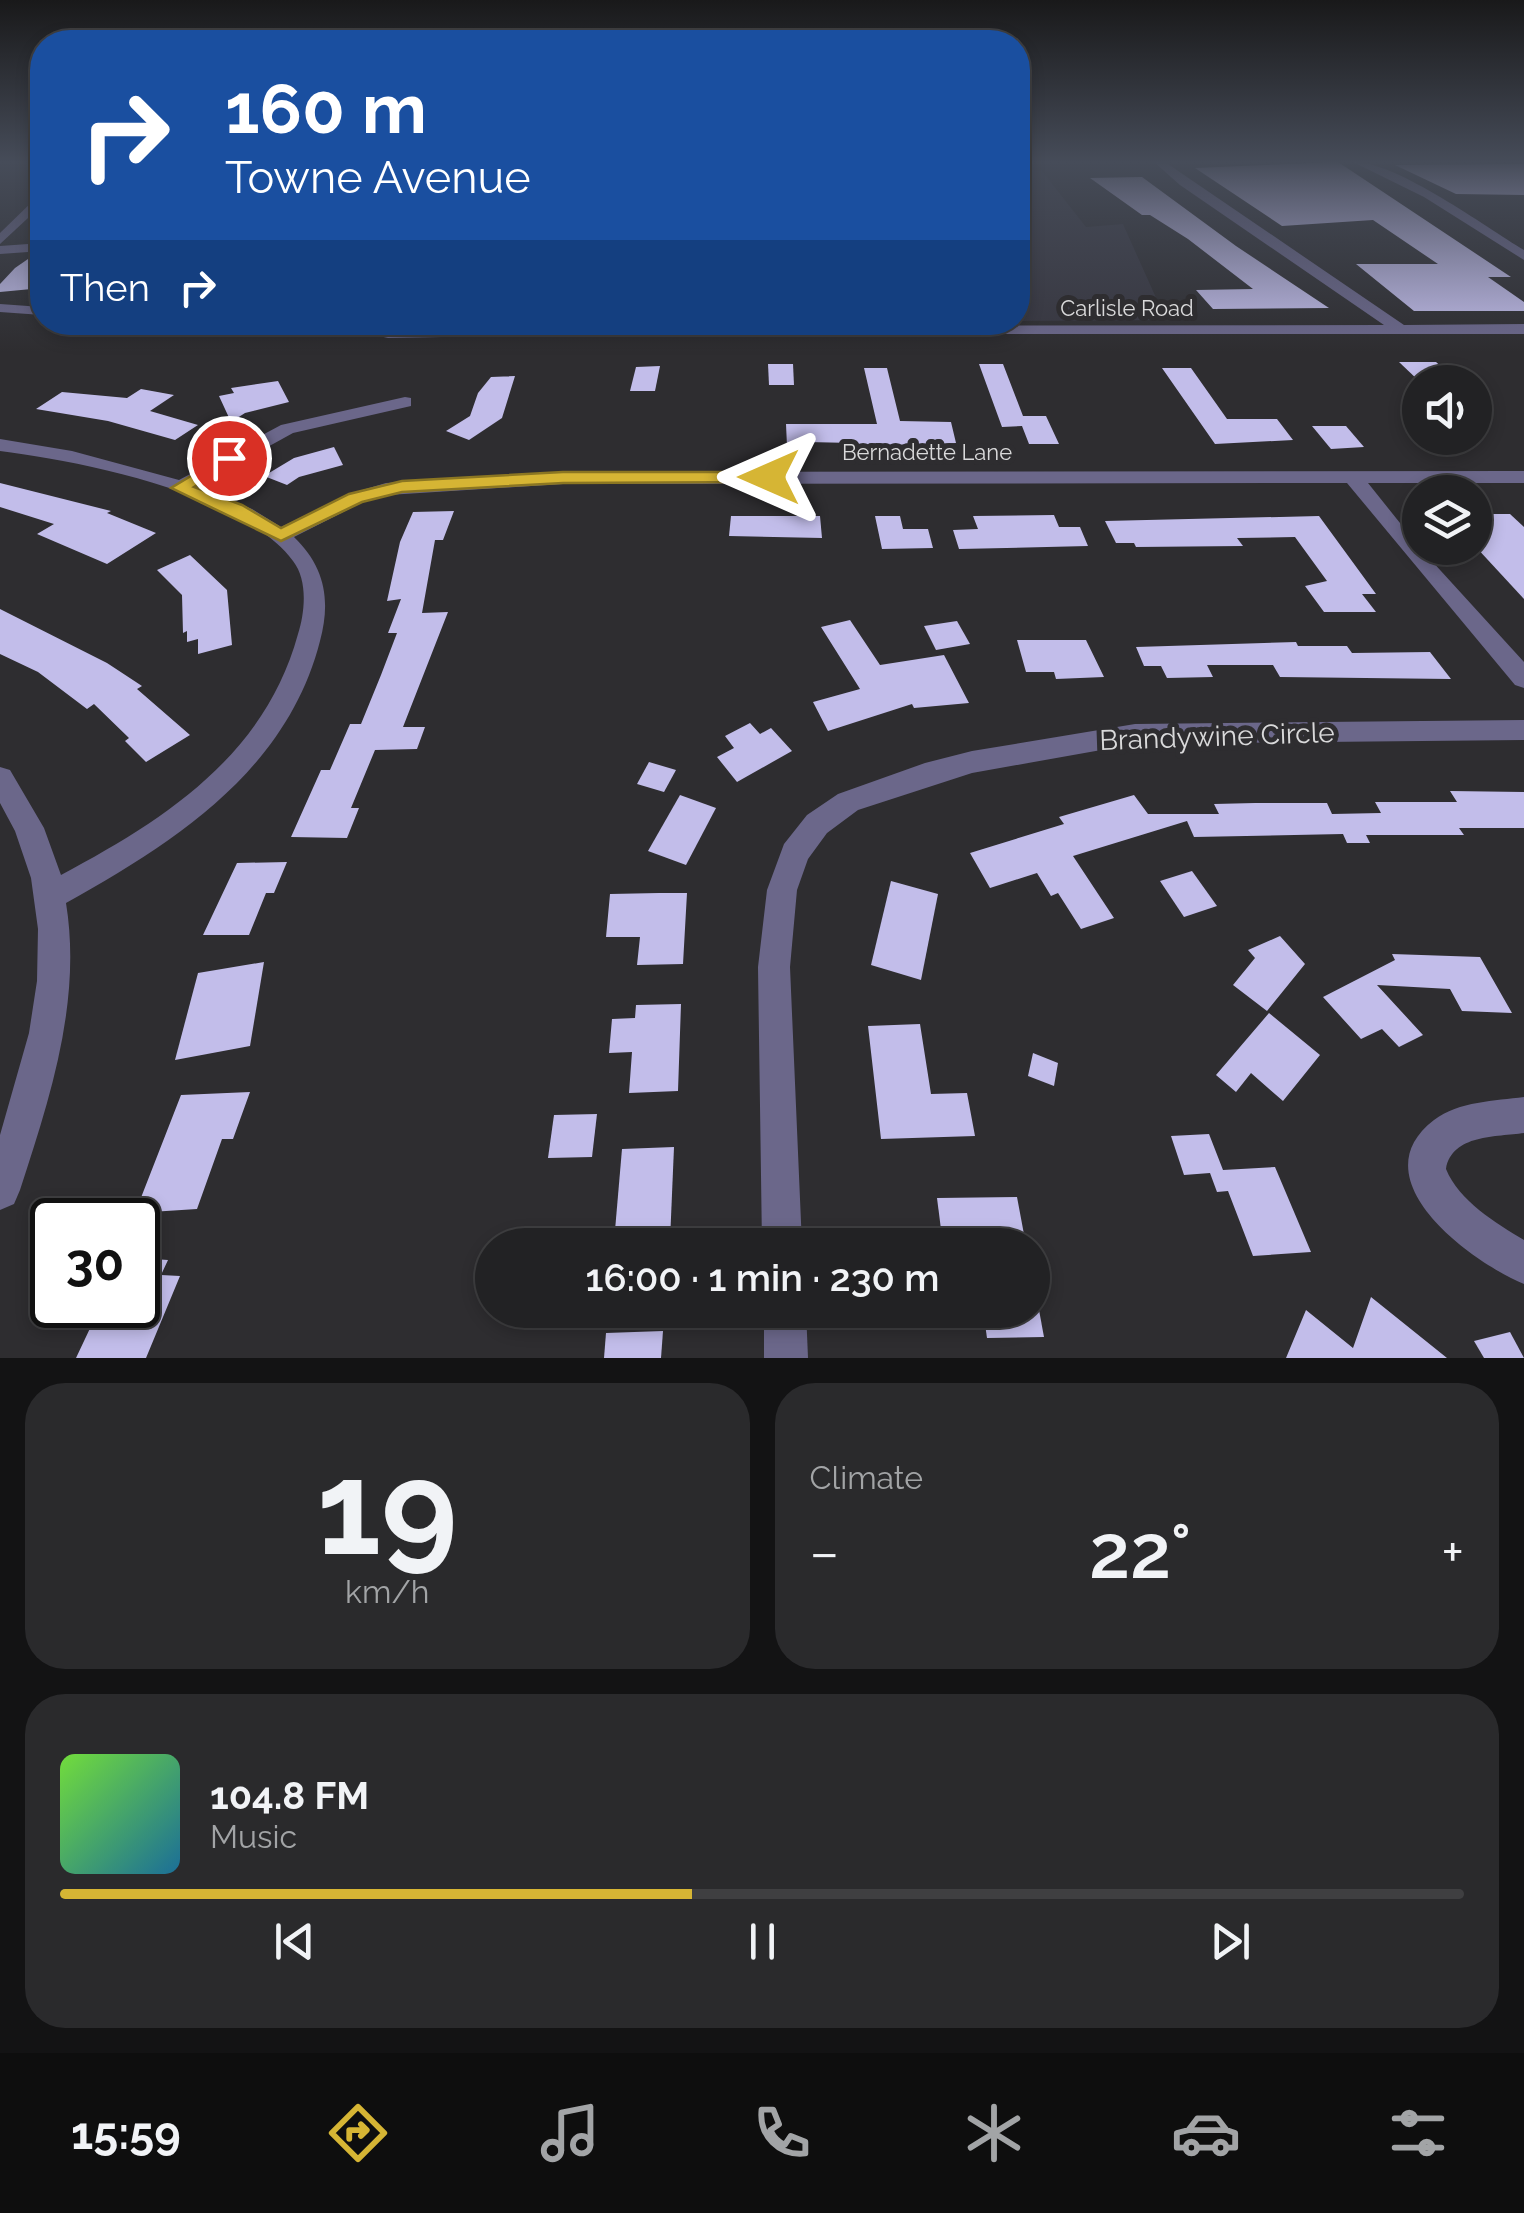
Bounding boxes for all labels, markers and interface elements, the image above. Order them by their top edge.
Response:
text: 160 m [225,67,427,149]
icon: right [60,70,190,200]
text: Towne Avenue [225,151,531,204]
icon: right [170,260,225,315]
text: Then [60,265,150,310]
street label: Carlisle Road [1060,295,1194,321]
map controls [1402,365,1492,565]
button: sound [1402,365,1492,455]
pin [187,416,272,501]
position arrow [717,425,821,529]
icon: arrive [202,431,257,486]
street label: Bernadette Lane [842,439,1012,465]
button: layers [1402,475,1492,565]
street label: Brandywine Circle [1099,716,1335,757]
speed limit sign: 30 [30,1198,160,1328]
text: 16:00 · 1 min · 230 m [586,1255,939,1300]
text: 19 [317,1432,458,1584]
text: Climate [810,1459,923,1496]
text: 22° [1089,1507,1191,1596]
text: − [810,1520,839,1585]
text: + [1441,1520,1464,1585]
text: km/h [345,1573,429,1610]
text: 104.8 FM [210,1773,369,1818]
text: Music [210,1818,297,1855]
icon: previous [267,1914,322,1969]
icon: pause [735,1914,790,1969]
icon: next [1203,1914,1258,1969]
icon: directions [323,2098,393,2168]
icon: music [535,2098,605,2168]
icon: phone [747,2098,817,2168]
icon: climate [959,2098,1029,2168]
icon: car [1171,2098,1241,2168]
icon: filters [1383,2098,1453,2168]
text: 15:59 [71,2107,181,2160]

